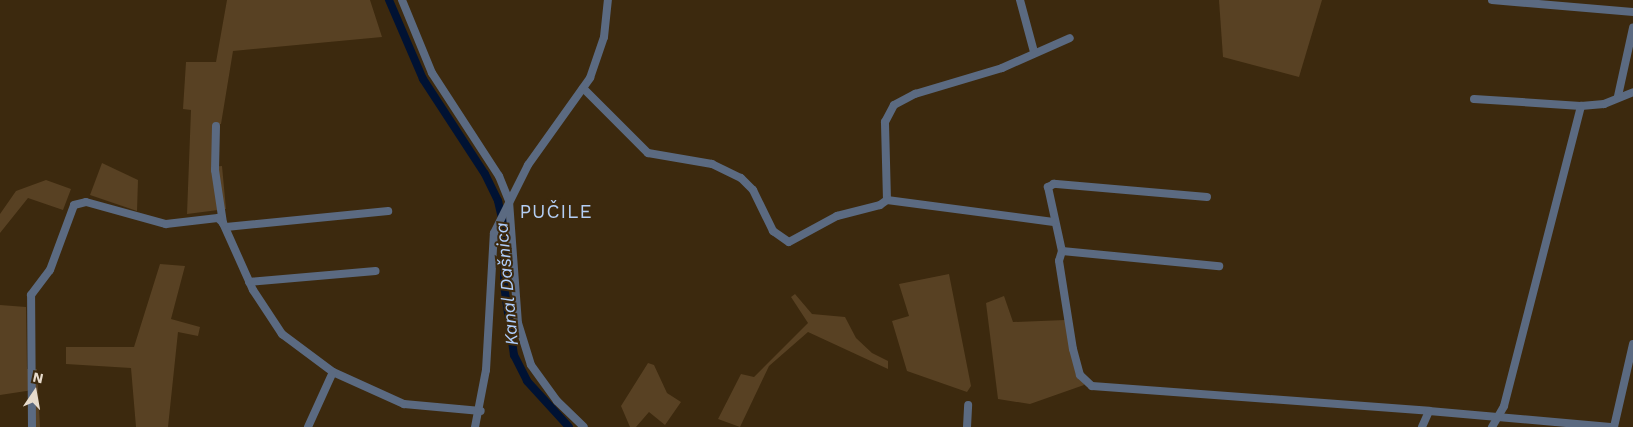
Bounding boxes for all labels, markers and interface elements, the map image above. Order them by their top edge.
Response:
district label: PUČILE [519,201,593,223]
water label: Kanal Dašnica [491,221,523,347]
north arrow [10,367,60,417]
text: N [31,368,45,386]

